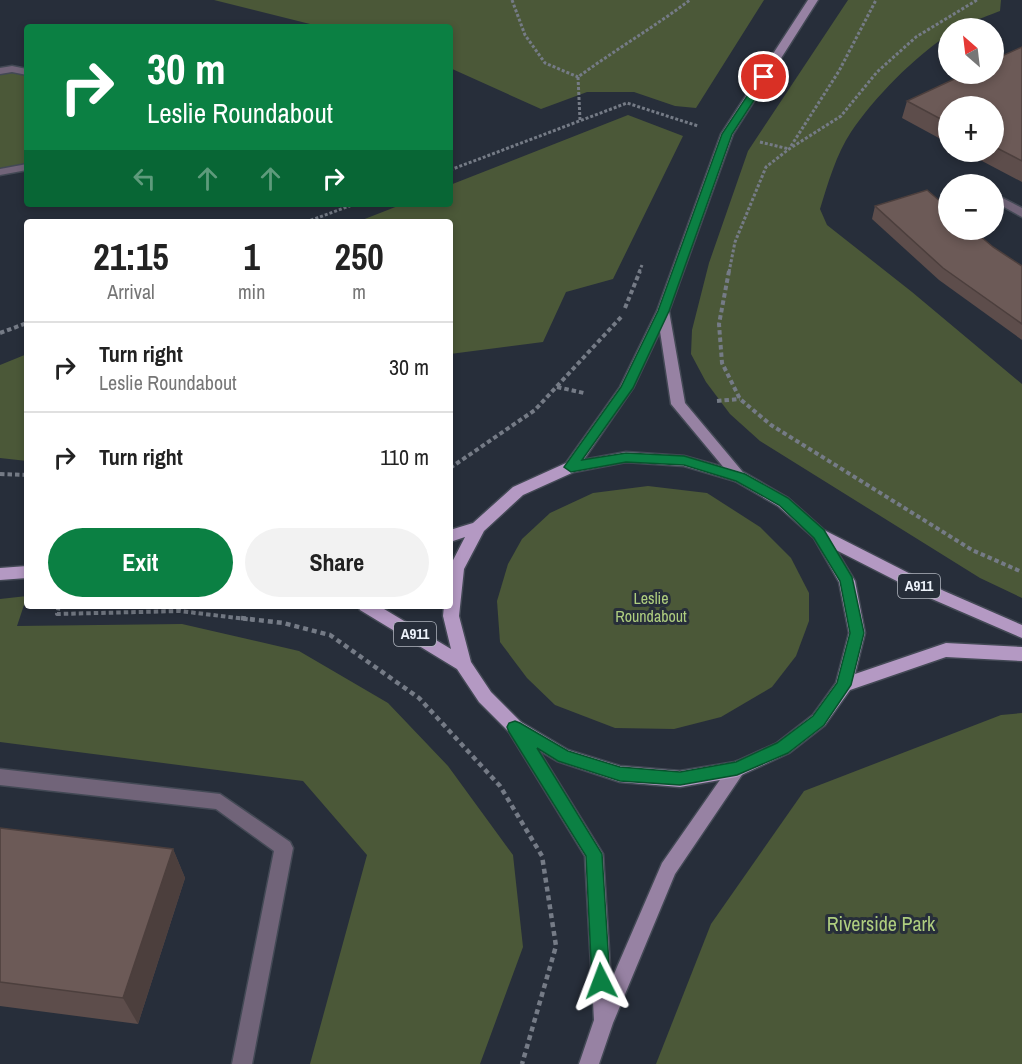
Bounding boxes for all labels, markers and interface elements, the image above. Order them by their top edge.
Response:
north arrow [938,18,1004,84]
map controls [938,18,1004,240]
text: 30 m [147,41,226,97]
icon: right [48,48,126,126]
pin [738,51,789,102]
icon: arrive [747,60,780,93]
text: Leslie Roundabout [147,95,333,131]
button: + [938,96,1004,162]
icon: left [128,162,161,195]
icon: ahead [191,162,224,195]
icon: ahead [254,162,287,195]
icon: right [317,162,350,195]
button: − [938,174,1004,240]
text: 21:15 [93,233,169,281]
text: 1 [243,233,260,281]
text: 250 [335,233,384,281]
text: Arrival [107,278,155,305]
text: min [238,278,265,305]
text: m [352,278,366,305]
text: Turn right [99,339,183,369]
icon: right [48,351,81,384]
text: 30 m [389,352,429,382]
text: Leslie Roundabout [99,369,237,396]
icon: right [48,441,81,474]
text: Turn right [99,442,183,472]
text: 110 m [380,442,429,472]
button: Exit [48,528,233,597]
button: Share [245,528,429,597]
road number: A911 [898,574,940,598]
park label: Leslie Roundabout [615,587,687,627]
road number: A911 [394,622,436,646]
park label: Riverside Park [827,910,936,937]
position arrow [569,949,633,1013]

